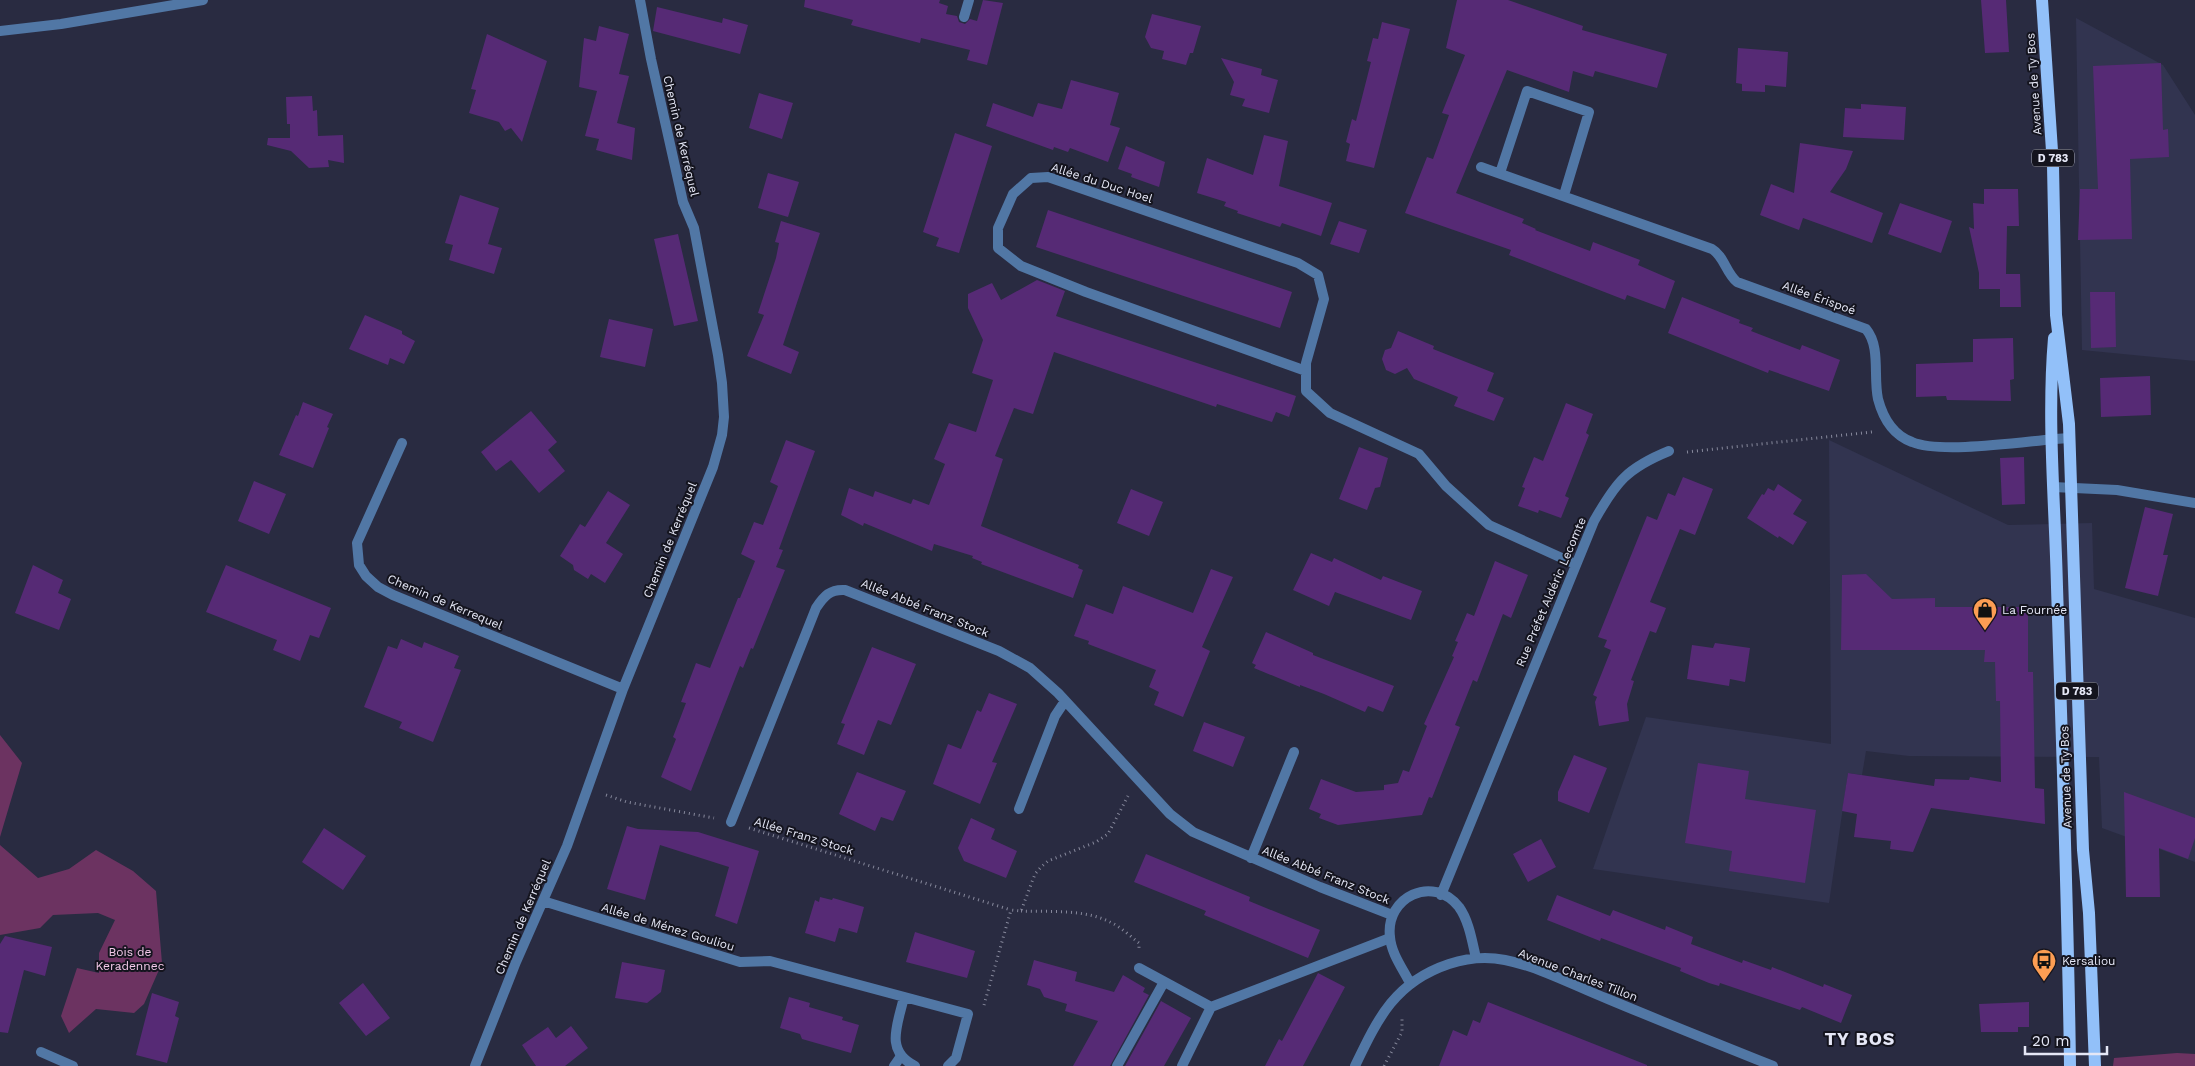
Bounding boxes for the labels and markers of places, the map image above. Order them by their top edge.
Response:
shop icon: La Fournée [1972,597,1998,631]
place label: La Fournée [2002,603,2067,617]
bus stop icon: Kersaliou [2031,948,2057,982]
place label: Kersaliou [2062,954,2116,968]

